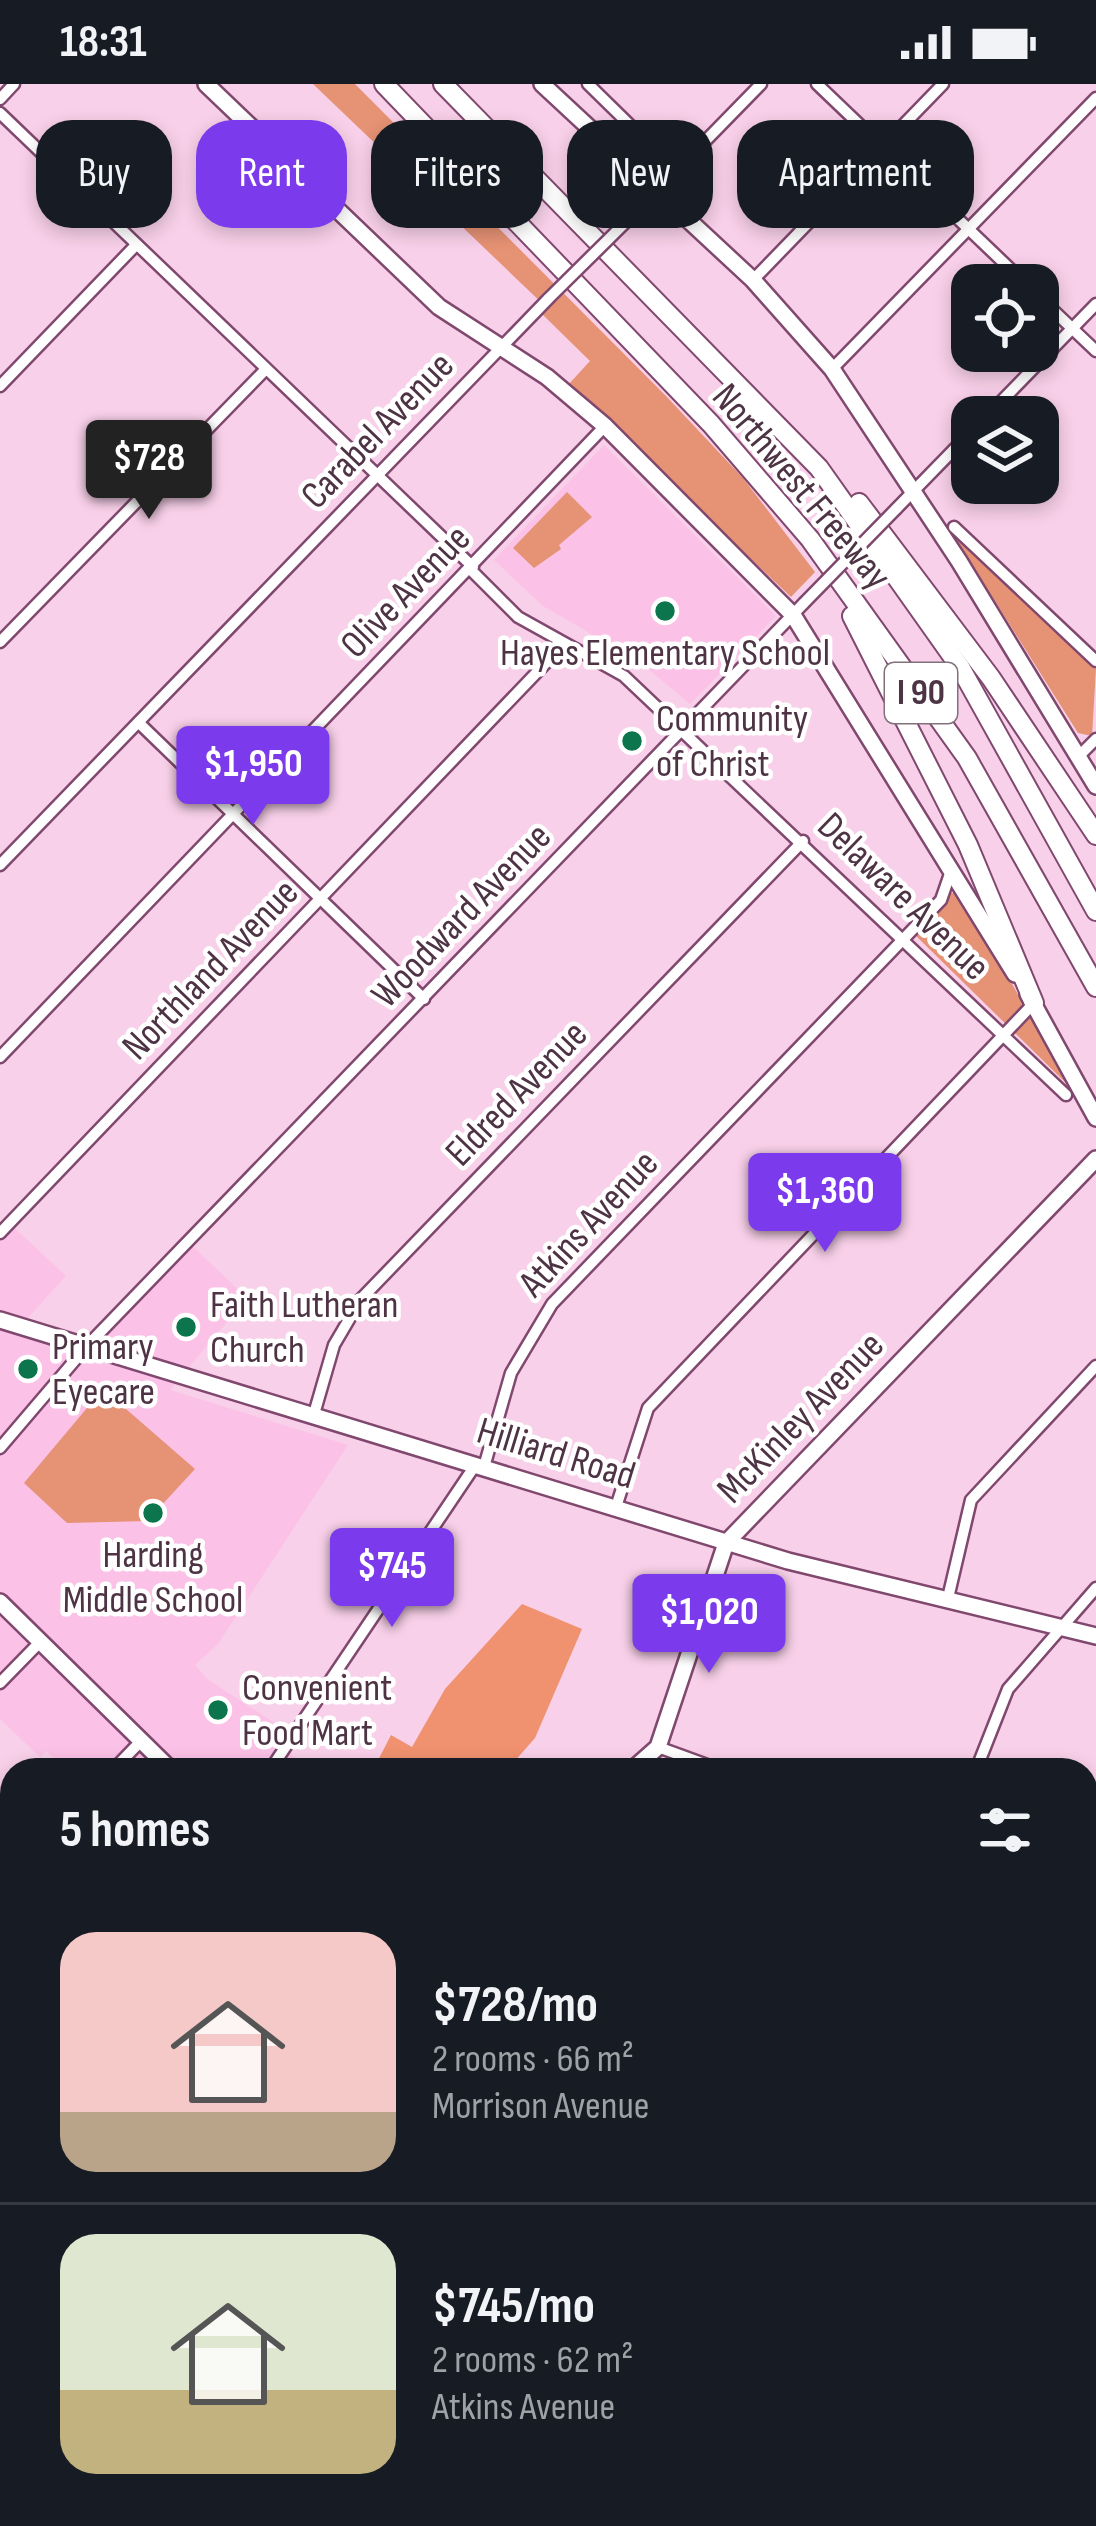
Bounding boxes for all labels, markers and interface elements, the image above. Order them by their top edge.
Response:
text: 18:31 [60,15,147,70]
chip: Buy [36,120,172,228]
chip: Rent [196,120,347,228]
chip: Filters [371,120,543,228]
chip: New [567,120,713,228]
chip: Apartment [737,120,974,228]
map controls [951,264,1059,504]
button: locate [951,264,1059,372]
street label: Carabel Avenue [292,343,464,519]
street label: Northwest Freeway [702,375,900,599]
button: layers [951,396,1059,504]
pin: $728 [78,420,220,522]
text: $728 [113,435,185,482]
street label: Olive Avenue [331,516,481,668]
marker: Hayes Elementary School [652,598,678,624]
place label: Hayes Elementary School [500,630,830,677]
road number: I 90 [885,663,957,723]
place label: Community of Christ [656,696,808,788]
pin: $1,950 [155,726,351,828]
marker: Community of Christ [619,728,645,754]
text: $1,950 [203,741,303,788]
street label: Delaware Avenue [807,803,999,991]
street label: Woodward Avenue [362,814,562,1018]
street label: Northland Avenue [113,870,309,1070]
street label: Eldred Avenue [436,1012,598,1176]
street label: Atkins Avenue [509,1141,669,1308]
pin: $1,360 [727,1153,923,1255]
text: $1,360 [775,1168,875,1215]
place label: Faith Lutheran Church [210,1282,398,1374]
marker: Faith Lutheran Church [173,1314,199,1340]
street label: McKinley Avenue [708,1323,894,1513]
place label: Primary Eyecare [52,1324,155,1416]
marker: Primary Eyecare [15,1356,41,1382]
street label: Hilliard Road [471,1408,641,1500]
marker: Harding Middle School [140,1500,166,1526]
pin: $745 [321,1528,463,1630]
place label: Harding Middle School [63,1532,243,1624]
text: $745 [357,1543,427,1590]
pin: $1,020 [611,1574,807,1676]
text: $1,020 [659,1589,759,1636]
place label: Convenient Food Mart [242,1665,392,1757]
marker: Convenient Food Mart [205,1697,231,1723]
icon: filters [972,1797,1038,1863]
text: 5 homes [60,1800,210,1861]
text: $728/mo [432,1975,598,2036]
icon: home [156,1980,300,2124]
text: 2 rooms · 66 m² [432,2036,634,2083]
text: Morrison Avenue [432,2083,649,2130]
text: $745/mo [432,2276,595,2337]
icon: home [156,2282,300,2426]
text: 2 rooms · 62 m² [432,2337,633,2384]
text: Atkins Avenue [432,2384,615,2431]

